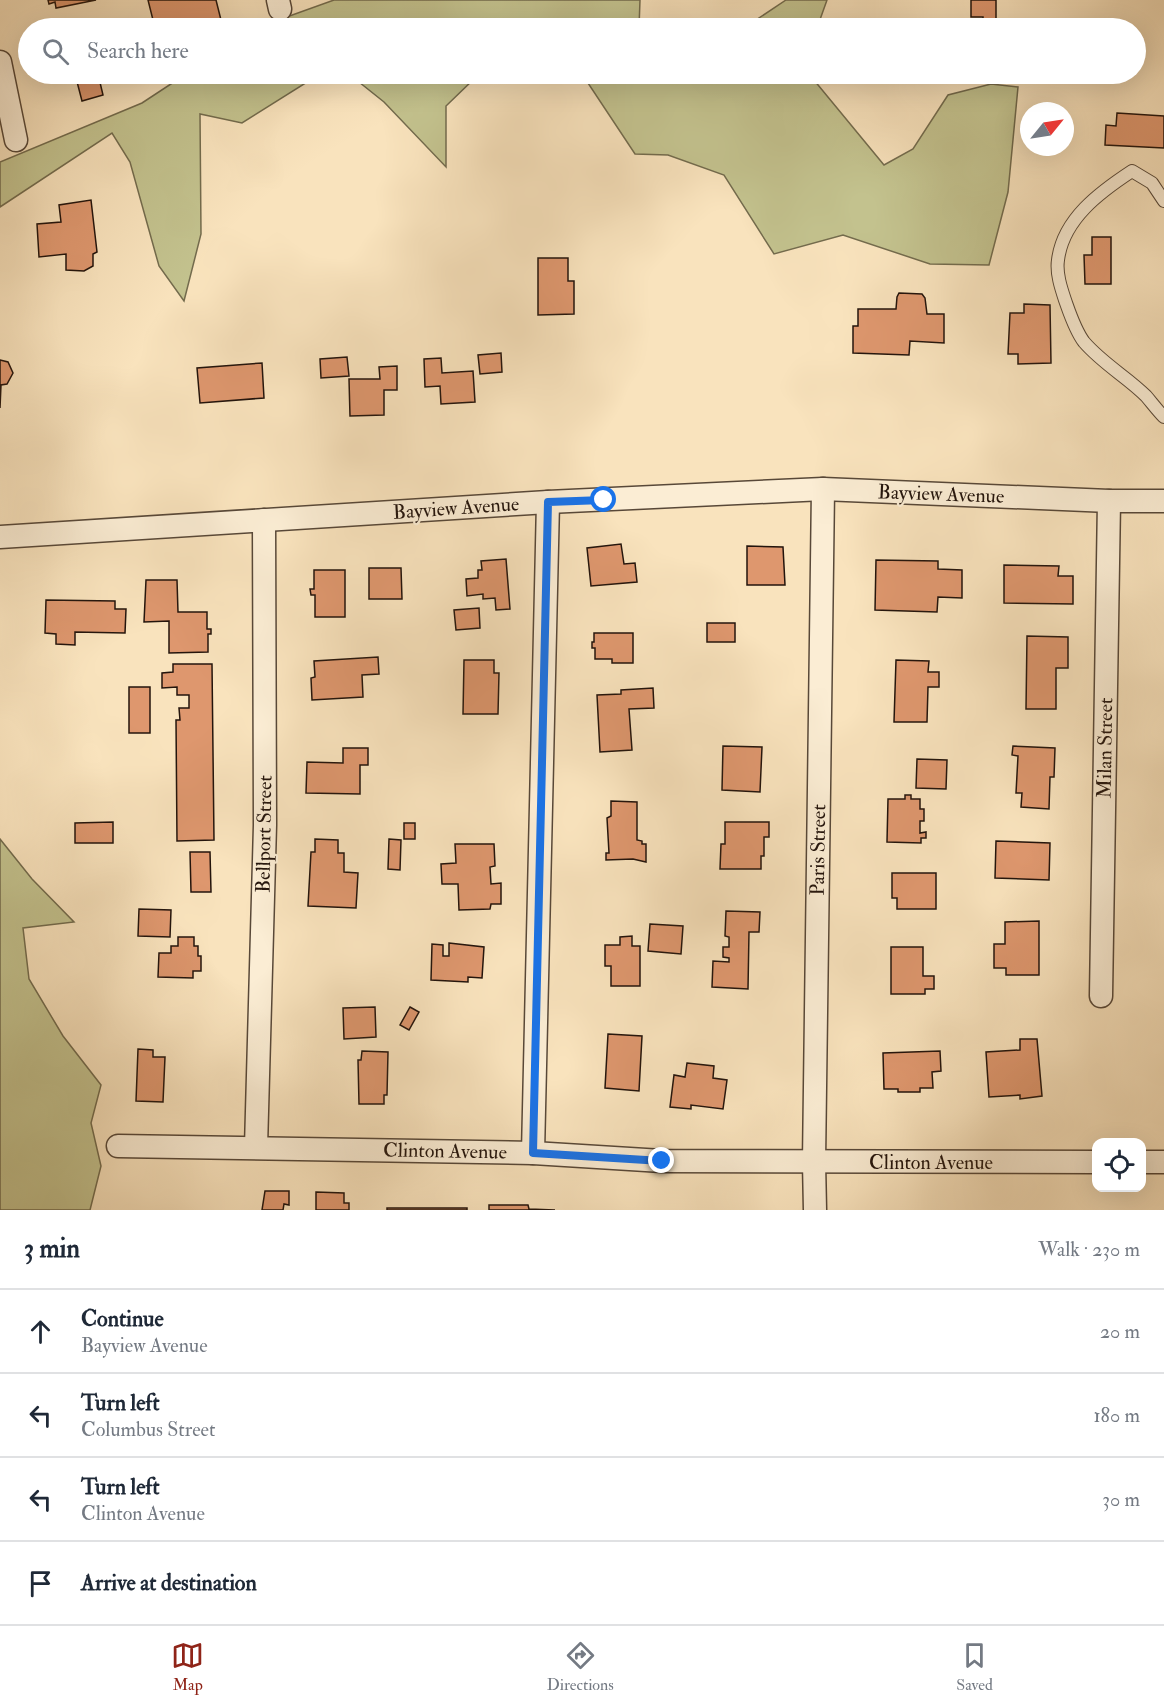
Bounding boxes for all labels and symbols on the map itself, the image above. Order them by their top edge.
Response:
north arrow [1020,102,1074,156]
street label: Bayview Avenue [877,479,1005,509]
route start [590,486,616,512]
street label: Bayview Avenue [392,491,520,525]
street label: Milan Street [1092,697,1118,799]
street label: Bellport Street [250,774,279,893]
street label: Paris Street [805,804,831,896]
street label: Clinton Avenue [383,1137,507,1165]
route end [648,1147,674,1173]
street label: Clinton Avenue [869,1150,993,1175]

